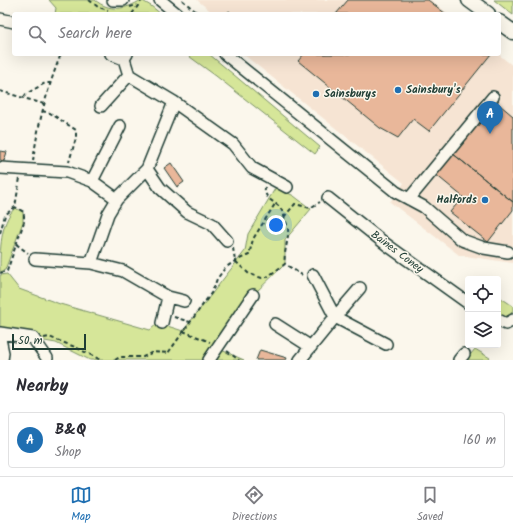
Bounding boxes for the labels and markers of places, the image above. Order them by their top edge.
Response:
place label: Sainsbury's [406,81,461,99]
place label: Sainsburys [324,85,377,103]
marker: Sainsbury's [393,85,403,95]
marker: Sainsburys [311,89,321,99]
pin: A [477,101,503,134]
place label: Halfords [436,191,478,209]
marker: Halfords [480,195,490,205]

